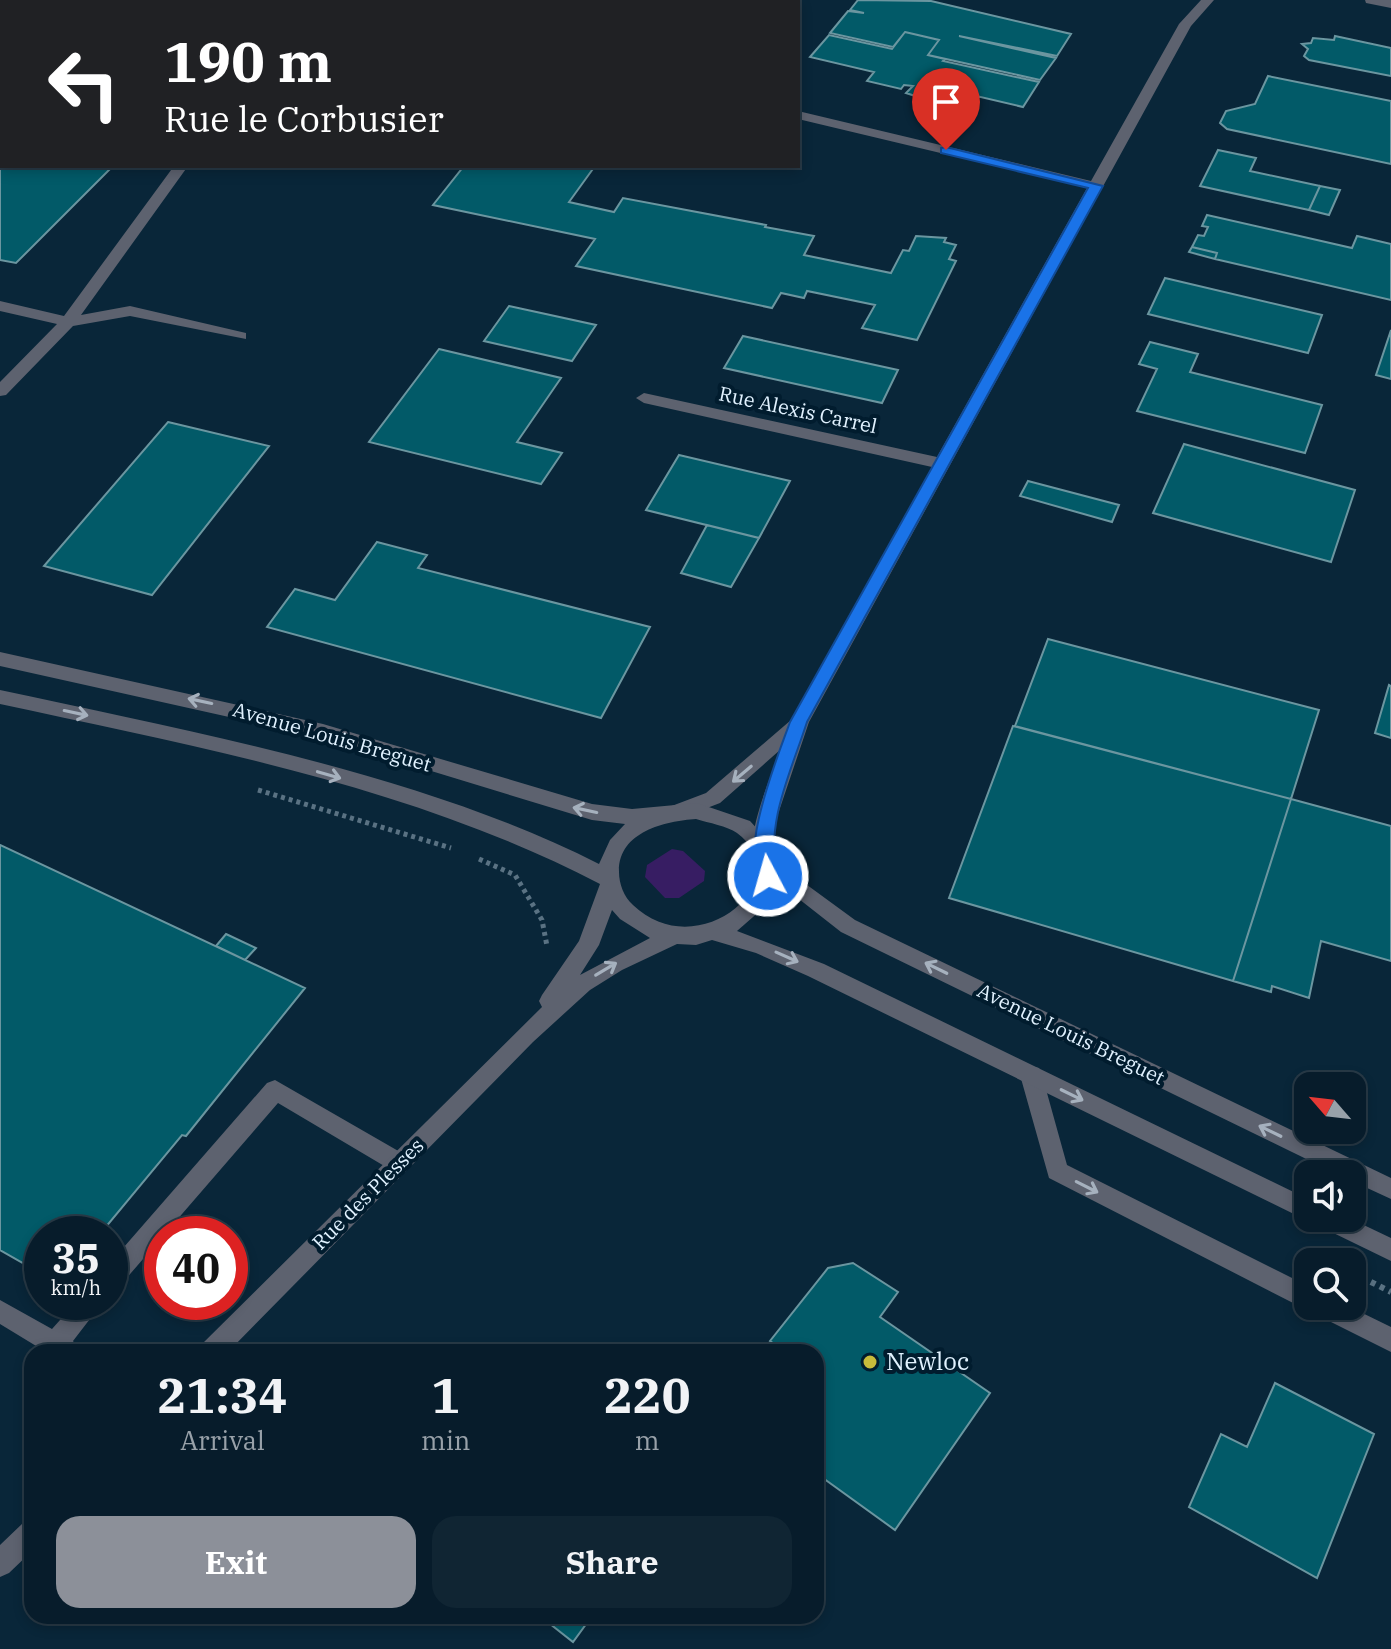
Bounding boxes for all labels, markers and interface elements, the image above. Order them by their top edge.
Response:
text: 190 m [164,25,332,97]
icon: left [32,32,136,136]
pin [912,68,980,150]
icon: arrive [924,80,968,124]
text: Rue le Corbusier [164,95,444,142]
street label: Rue Alexis Carrel [716,380,880,439]
one-way arrow [188,693,214,708]
street label: Avenue Louis Breguet [230,695,434,778]
one-way arrow [63,706,89,721]
one-way arrow [732,765,752,783]
one-way arrow [315,768,341,783]
one-way arrow [573,802,598,817]
position arrow [726,834,810,918]
one-way arrow [774,951,799,966]
one-way arrow [924,960,948,975]
one-way arrow [594,961,617,977]
street label: Avenue Louis Breguet [973,976,1169,1091]
north arrow [1294,1072,1366,1144]
map controls [1294,1072,1366,1320]
one-way arrow [1059,1087,1083,1103]
one-way arrow [1259,1123,1283,1138]
street label: Rue des Plesses [306,1132,429,1255]
button: sound [1294,1160,1366,1232]
one-way arrow [1075,1179,1099,1195]
speed limit sign: 40 [144,1216,248,1320]
text: 35 [52,1232,100,1284]
button: search [1294,1248,1366,1320]
text: km/h [51,1274,101,1301]
place label: Newloc [886,1345,969,1377]
marker: Newloc [861,1353,879,1371]
text: 21:34 [158,1364,287,1426]
text: 1 [431,1364,460,1426]
text: 220 [604,1364,690,1426]
text: Arrival [180,1423,265,1457]
text: min [421,1423,470,1457]
text: m [635,1423,660,1457]
button: Exit [56,1516,416,1608]
button: Share [432,1516,792,1608]

